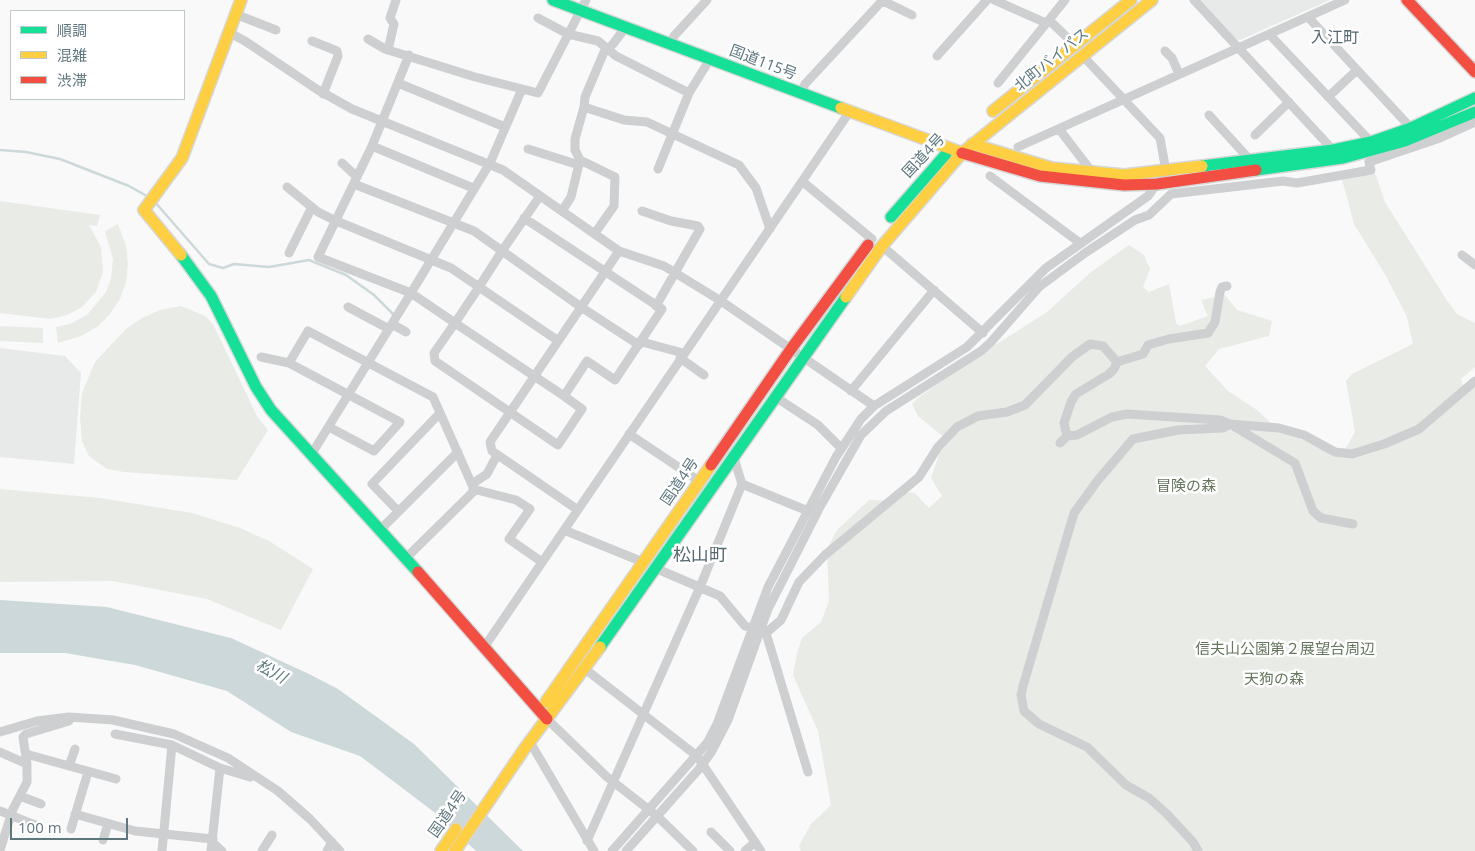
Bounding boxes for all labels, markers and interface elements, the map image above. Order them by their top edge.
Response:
legend [10,10,185,100]
text: 順調 [57,20,87,40]
street label: 北町バイパス [1011,25,1093,95]
district label: 入江町 [1311,28,1359,48]
street label: 国道115号 [727,42,799,84]
text: 混雑 [57,45,87,65]
text: 渋滞 [57,70,87,90]
street label: 国道4号 [899,130,949,182]
street label: 国道4号 [658,455,702,509]
park label: 冒険の森 [1156,478,1216,496]
district label: 松山町 [673,545,727,567]
park label: 信夫山公園第２展望台周辺 [1195,641,1375,659]
water label: 松川 [252,656,290,688]
park label: 天狗の森 [1244,671,1304,689]
street label: 国道4号 [425,787,471,841]
scale bar [12,808,130,840]
text: 100 m [18,817,62,837]

